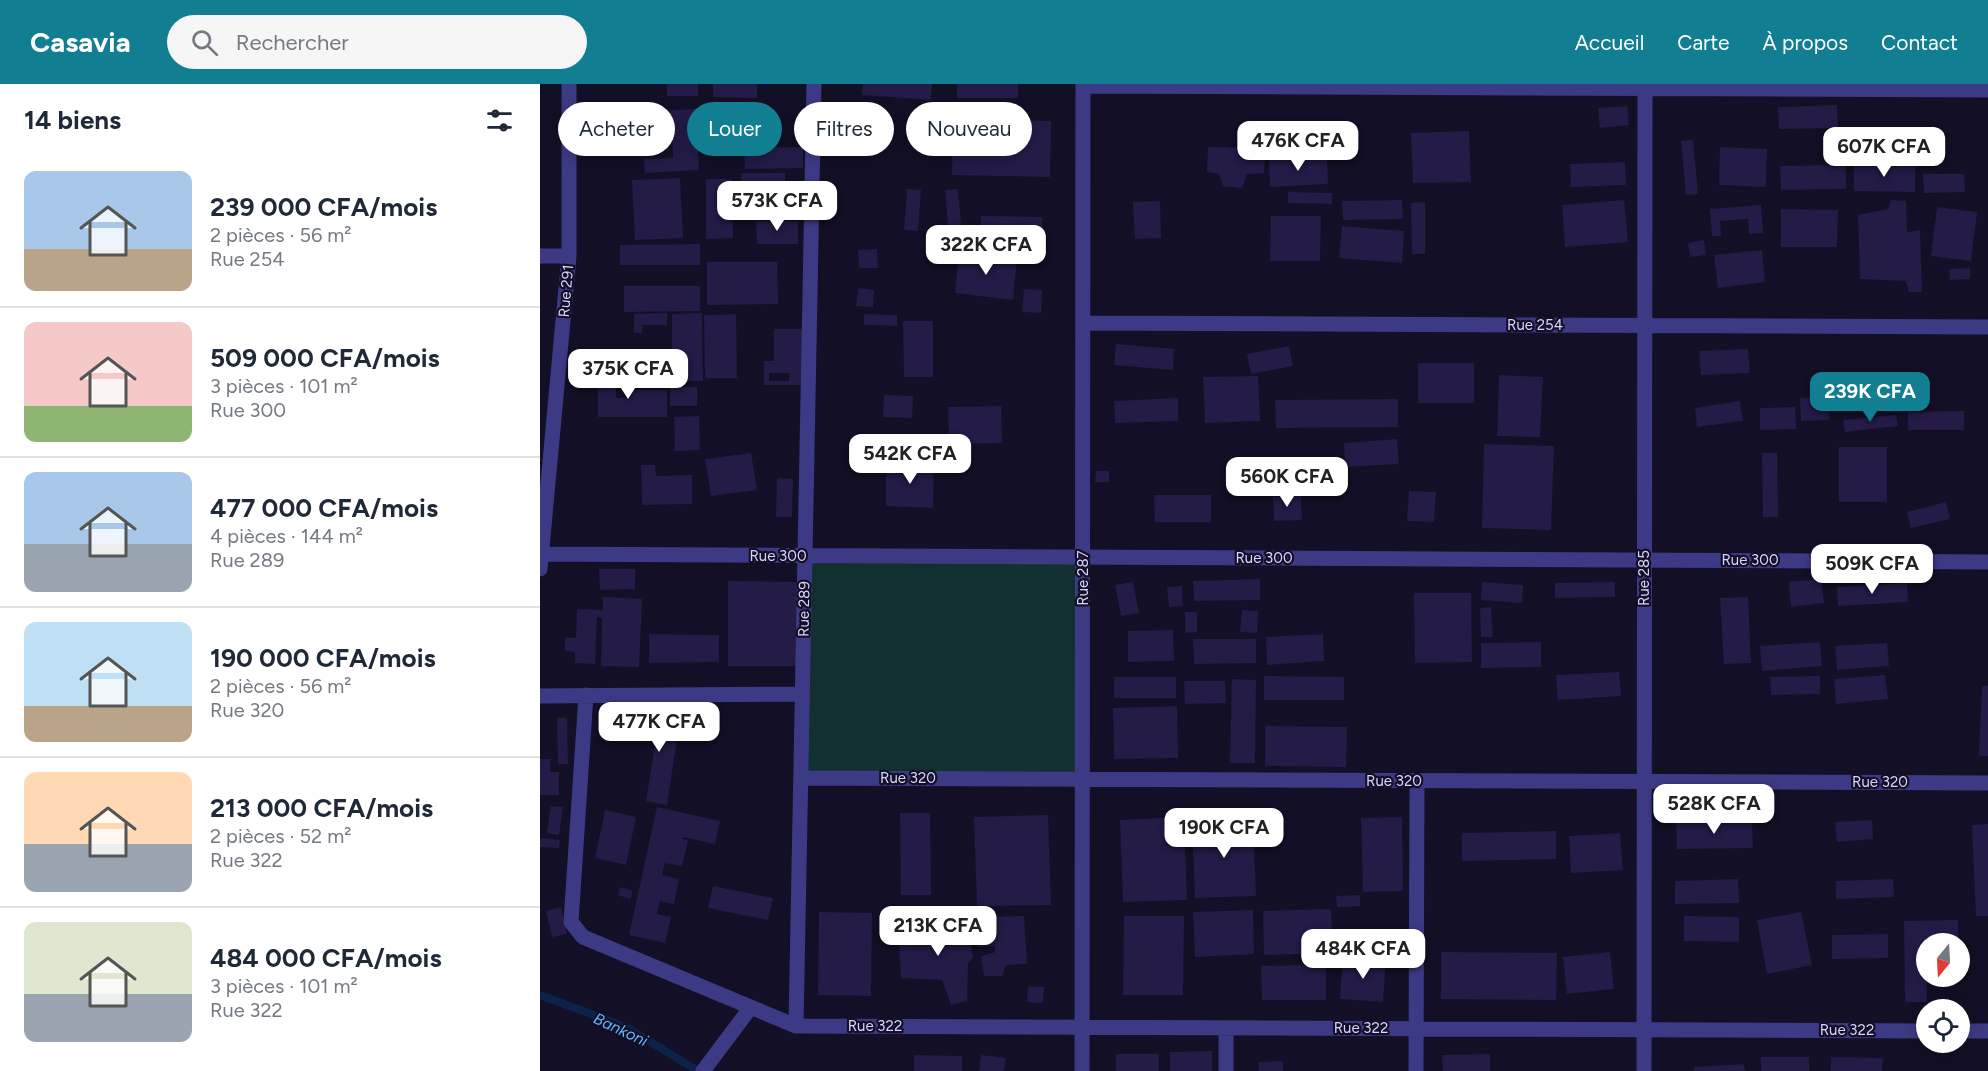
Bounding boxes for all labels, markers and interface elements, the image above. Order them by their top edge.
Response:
search box [167,15,587,69]
text: Casavia [30,25,131,59]
icon: search [188,26,221,59]
text: Rechercher [236,29,349,56]
text: Accueil [1575,30,1644,55]
text: Carte [1677,30,1730,55]
text: À propos [1763,30,1848,55]
text: Contact [1881,30,1958,55]
chip: Acheter [558,102,675,156]
chip: Louer [687,102,782,156]
chip: Filtres [794,102,894,156]
chip: Nouveau [906,102,1032,156]
text: 14 biens [24,104,121,136]
icon: filters [483,104,516,137]
pin: 476K CFA [1236,121,1360,172]
pin: 607K CFA [1822,127,1946,178]
text: 476K CFA [1251,128,1345,152]
text: 607K CFA [1837,134,1931,158]
pin: 573K CFA [715,181,839,232]
text: 573K CFA [731,188,823,212]
text: 239 000 CFA/mois [210,191,437,223]
icon: home [72,195,144,267]
text: 2 pièces · 56 m² [210,223,352,247]
pin: 322K CFA [924,225,1048,276]
text: 322K CFA [940,232,1032,256]
text: Rue 254 [210,247,285,271]
street label: Rue 291 [555,264,577,318]
street label: Rue 254 [1507,316,1563,334]
text: 509 000 CFA/mois [210,342,440,374]
icon: home [72,346,144,418]
pin: 375K CFA [566,349,690,400]
text: 375K CFA [582,356,674,380]
pin: 239K CFA [1808,372,1932,423]
text: 3 pièces · 101 m² [210,374,358,398]
text: 239K CFA [1824,379,1916,403]
text: Rue 300 [210,398,286,422]
pin: 542K CFA [848,434,972,485]
text: 542K CFA [863,441,957,465]
pin: 560K CFA [1225,457,1349,508]
text: 560K CFA [1240,464,1334,488]
text: 477 000 CFA/mois [210,492,438,524]
icon: home [72,496,144,568]
text: 4 pièces · 144 m² [210,524,363,548]
pin: 509K CFA [1810,544,1934,595]
street label: Rue 300 [749,547,807,565]
text: Rue 289 [210,548,284,572]
street label: Rue 300 [1235,549,1293,567]
street label: Rue 287 [1074,550,1092,606]
street label: Rue 285 [1635,550,1653,606]
street label: Rue 300 [1721,551,1779,569]
text: 509K CFA [1825,551,1919,575]
street label: Rue 289 [795,581,813,637]
text: 190 000 CFA/mois [210,642,436,674]
icon: home [72,646,144,718]
text: 2 pièces · 56 m² [210,674,352,698]
text: Rue 320 [210,698,284,722]
pin: 477K CFA [597,702,721,753]
text: 477K CFA [613,709,705,733]
street label: Rue 320 [880,769,936,787]
street label: Rue 320 [1366,772,1422,790]
street label: Rue 320 [1852,773,1908,791]
pin: 528K CFA [1652,784,1776,835]
text: 528K CFA [1667,791,1761,815]
text: 213 000 CFA/mois [210,792,433,824]
icon: home [72,796,144,868]
pin: 190K CFA [1162,808,1286,859]
text: 190K CFA [1179,815,1269,839]
text: 2 pièces · 52 m² [210,824,351,848]
text: Rue 322 [210,848,283,872]
pin: 213K CFA [876,906,1000,957]
text: 213K CFA [893,913,983,937]
pin: 484K CFA [1301,929,1425,980]
north arrow [1916,933,1970,987]
map controls [1916,933,1970,1053]
text: 484K CFA [1315,936,1411,960]
text: 484 000 CFA/mois [210,942,442,974]
icon: home [72,946,144,1018]
text: 3 pièces · 101 m² [210,974,358,998]
text: Rue 322 [210,998,283,1022]
button: locate [1916,999,1970,1053]
water label: Bankoni [591,1009,651,1050]
street label: Rue 322 [848,1017,902,1035]
street label: Rue 322 [1334,1019,1388,1037]
street label: Rue 322 [1820,1021,1874,1039]

